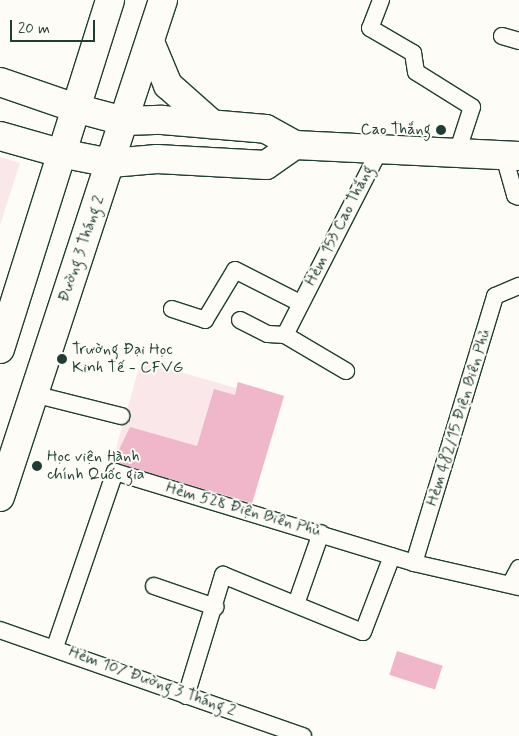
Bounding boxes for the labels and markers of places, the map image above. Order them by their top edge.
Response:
place label: Cao Thắng [360,120,431,140]
marker: Cao Thắng [435,124,447,136]
place label: Trường Đại Học Kinh Tế - CFVG [72,340,183,378]
marker: Trường Đại Học Kinh Tế - CFVG [56,353,68,365]
place label: Học viện Hành chính Quốc gia [47,447,143,485]
marker: Học viện Hành chính Quốc gia [31,460,43,472]

